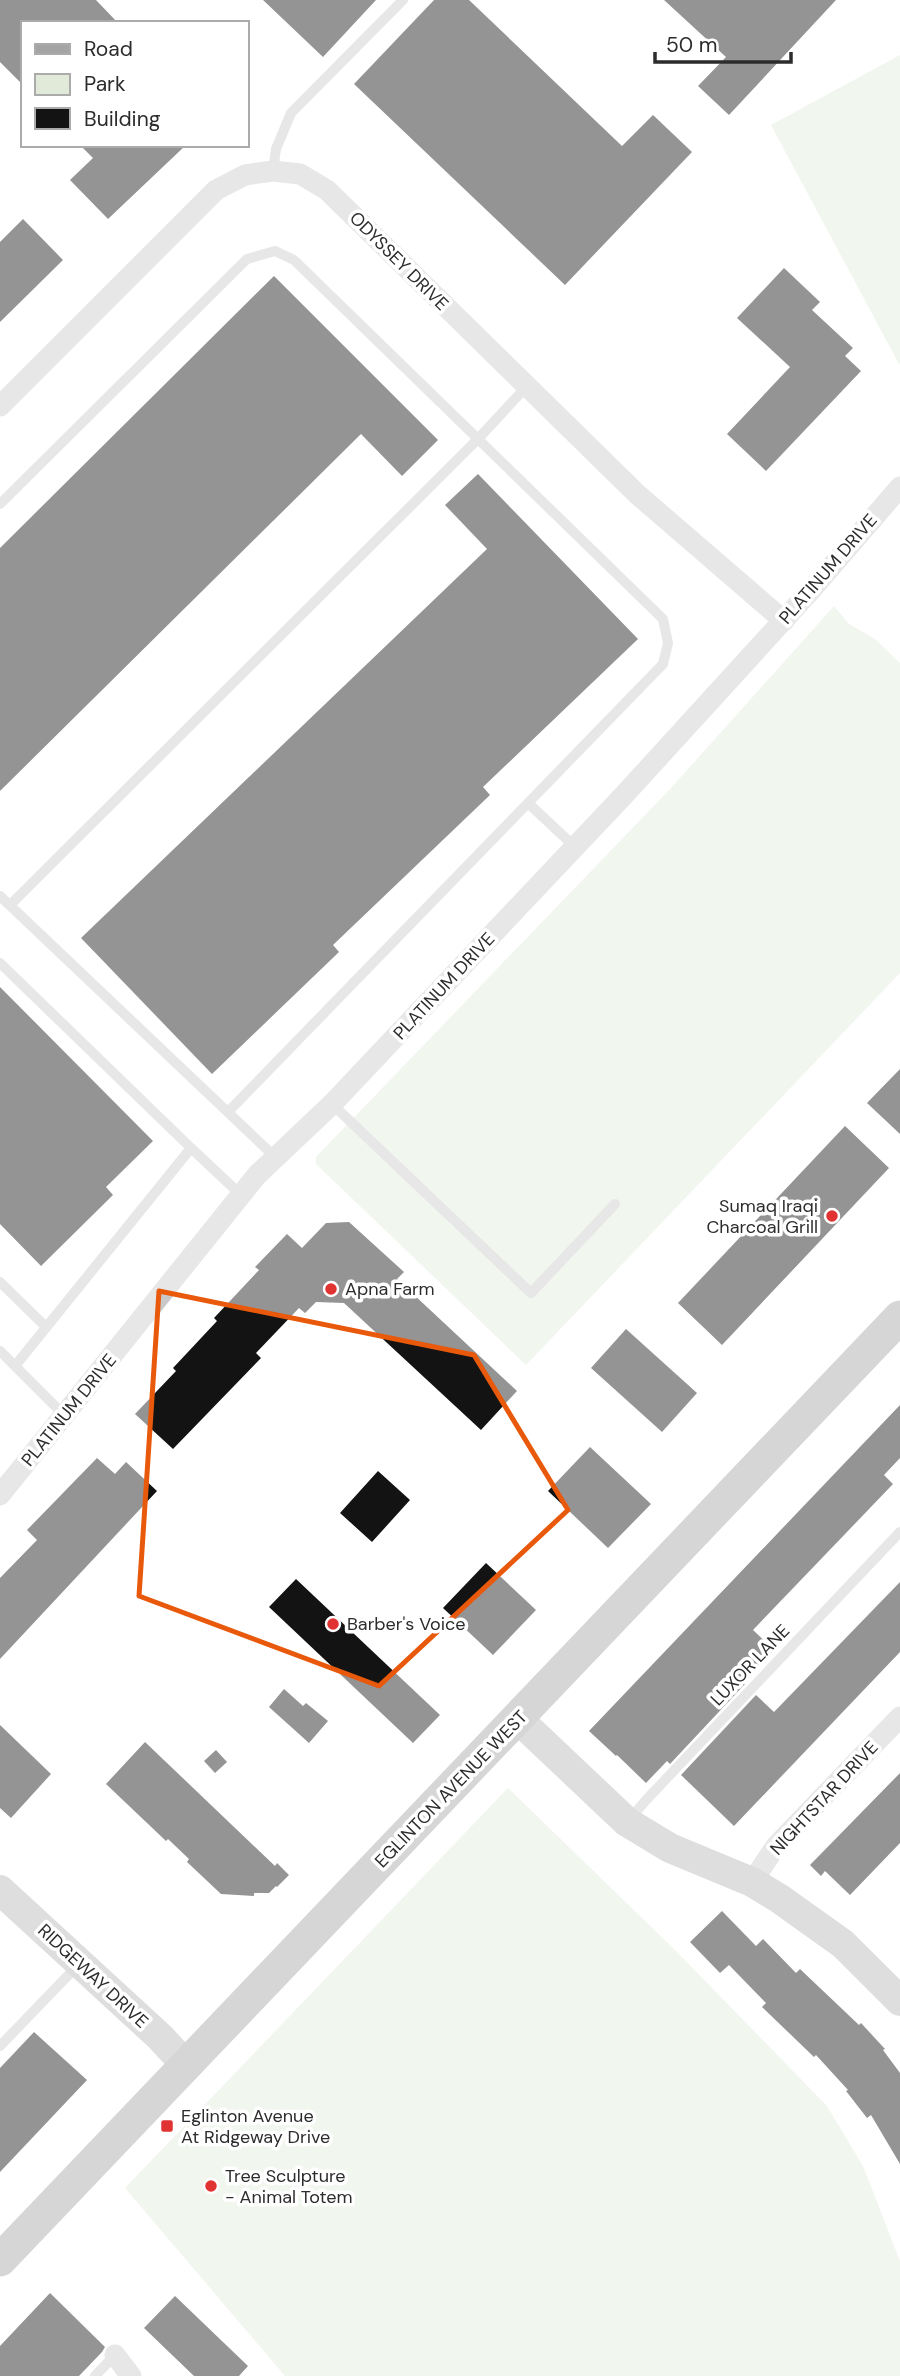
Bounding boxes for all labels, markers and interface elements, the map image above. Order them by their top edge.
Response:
legend [21,21,248,147]
scale bar [655,21,792,65]
text: 50 m [666,31,717,59]
text: Road [84,35,133,63]
text: Park [84,70,126,98]
text: Building [84,105,161,133]
street label: ODYSSEY DRIVE [344,206,454,316]
street label: PLATINUM DRIVE [774,509,882,629]
street label: PLATINUM DRIVE [388,927,500,1045]
place label: Sumaq Iraqi Charcoal Grill [706,1194,818,1239]
marker: Sumaq Iraqi Charcoal Grill [824,1208,840,1224]
place label: Apna Farm [345,1277,435,1301]
marker: Apna Farm [323,1281,339,1297]
street label: PLATINUM DRIVE [16,1349,122,1471]
place label: Barber's Voice [347,1612,466,1636]
marker: Barber's Voice [325,1616,341,1632]
street label: LUXOR LANE [705,1619,795,1711]
street label: EGLINTON AVENUE WEST [369,1705,533,1873]
street label: NIGHTSTAR DRIVE [765,1736,883,1860]
street label: RIDGEWAY DRIVE [33,1919,153,2033]
place label: Eglinton Avenue At Ridgeway Drive [181,2104,330,2149]
marker: Eglinton Avenue At Ridgeway Drive [159,2118,175,2134]
place label: Tree Sculpture - Animal Totem [225,2164,353,2209]
marker: Tree Sculpture - Animal Totem [203,2178,219,2194]

